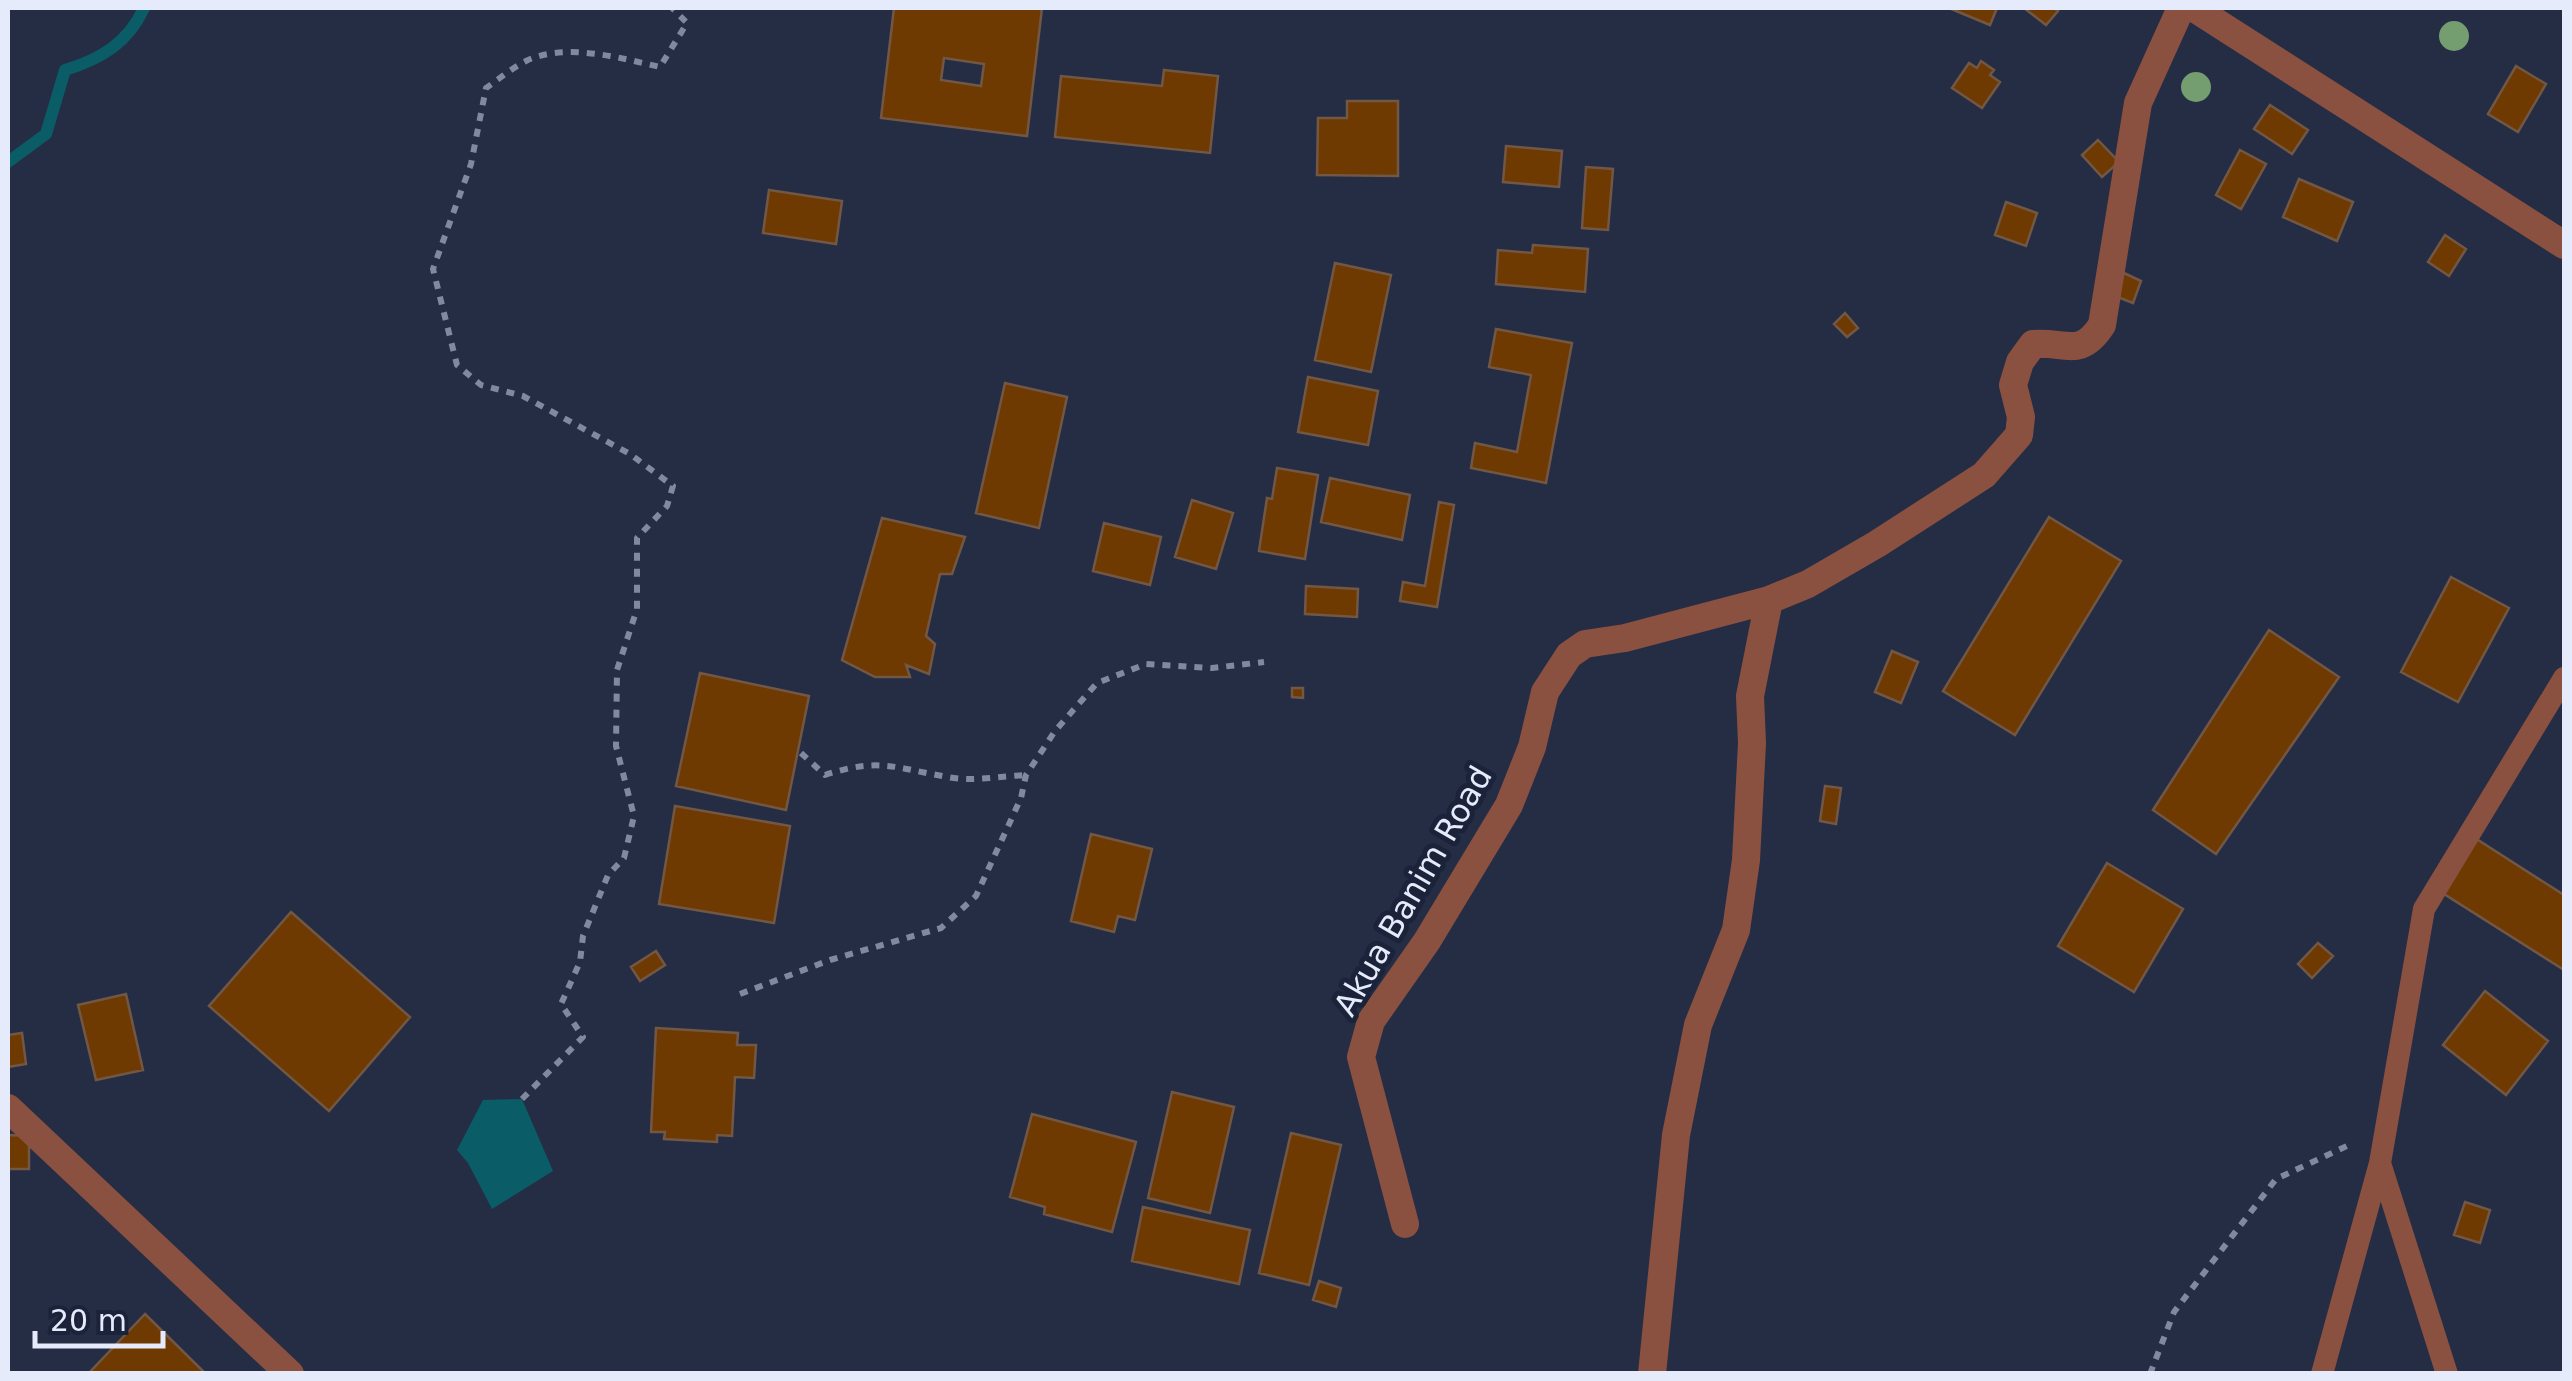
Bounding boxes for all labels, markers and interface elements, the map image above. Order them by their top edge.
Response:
street label: Akua Banim Road [1326,759,1500,1023]
scale bar [35,1286,162,1348]
text: 20 m [50,1303,127,1338]

